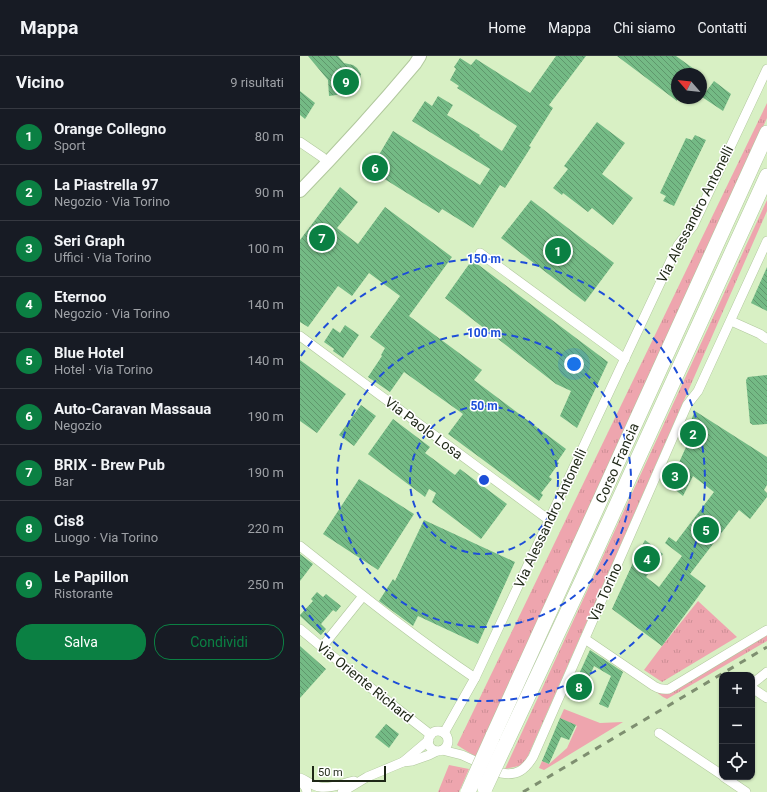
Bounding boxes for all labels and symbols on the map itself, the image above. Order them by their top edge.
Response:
pin: 9 [333,67,359,97]
north arrow [671,68,707,104]
street label: Via Alessandro Antonelli [653,143,737,285]
pin: 6 [362,153,388,183]
pin: 7 [309,223,335,253]
pin: 1 [545,236,571,266]
text: 150 m [467,252,501,266]
text: 100 m [467,326,501,340]
your location [564,354,584,374]
street label: Via Paolo Losa [382,394,466,462]
text: 50 m [470,399,498,413]
pin: 2 [680,419,706,449]
street label: Corso Francia [592,420,642,506]
street label: Via Alessandro Antonelli [511,446,589,590]
pin: 3 [662,461,688,491]
centre of rings [477,473,491,487]
pin: 5 [693,515,719,545]
pin: 4 [634,544,660,574]
street label: Via Torino [585,560,625,624]
street label: Via Oriente Richard [314,638,416,726]
pin: 8 [566,672,592,702]
scale bar [312,764,386,783]

